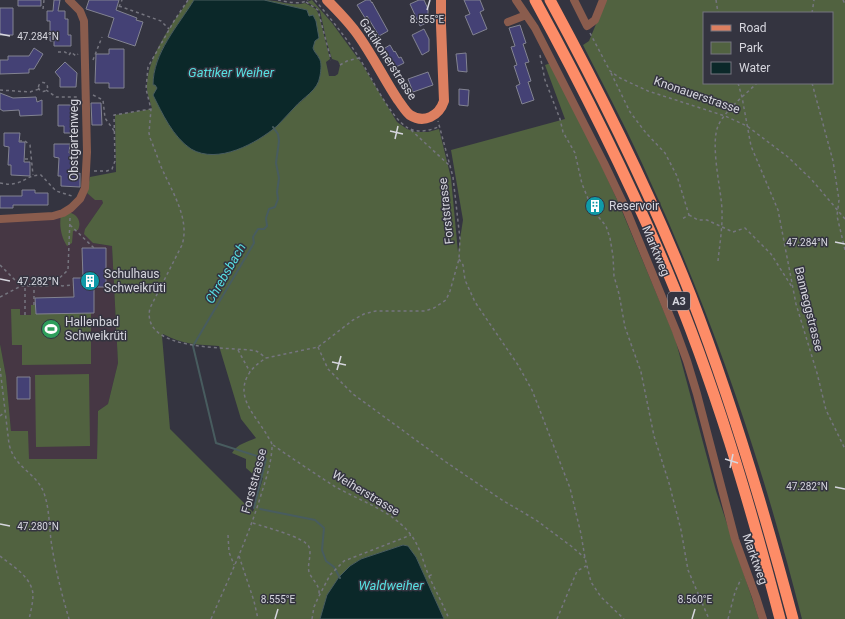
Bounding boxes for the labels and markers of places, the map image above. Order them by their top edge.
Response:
building icon: Reservoir [584,195,606,217]
place label: Reservoir [609,199,659,213]
place label: Schulhaus Schweikrüti [104,267,166,295]
building icon: Schulhaus Schweikrüti [79,270,101,292]
place label: Hallenbad Schweikrüti [65,315,127,343]
sports icon: Hallenbad Schweikrüti [40,318,62,340]

